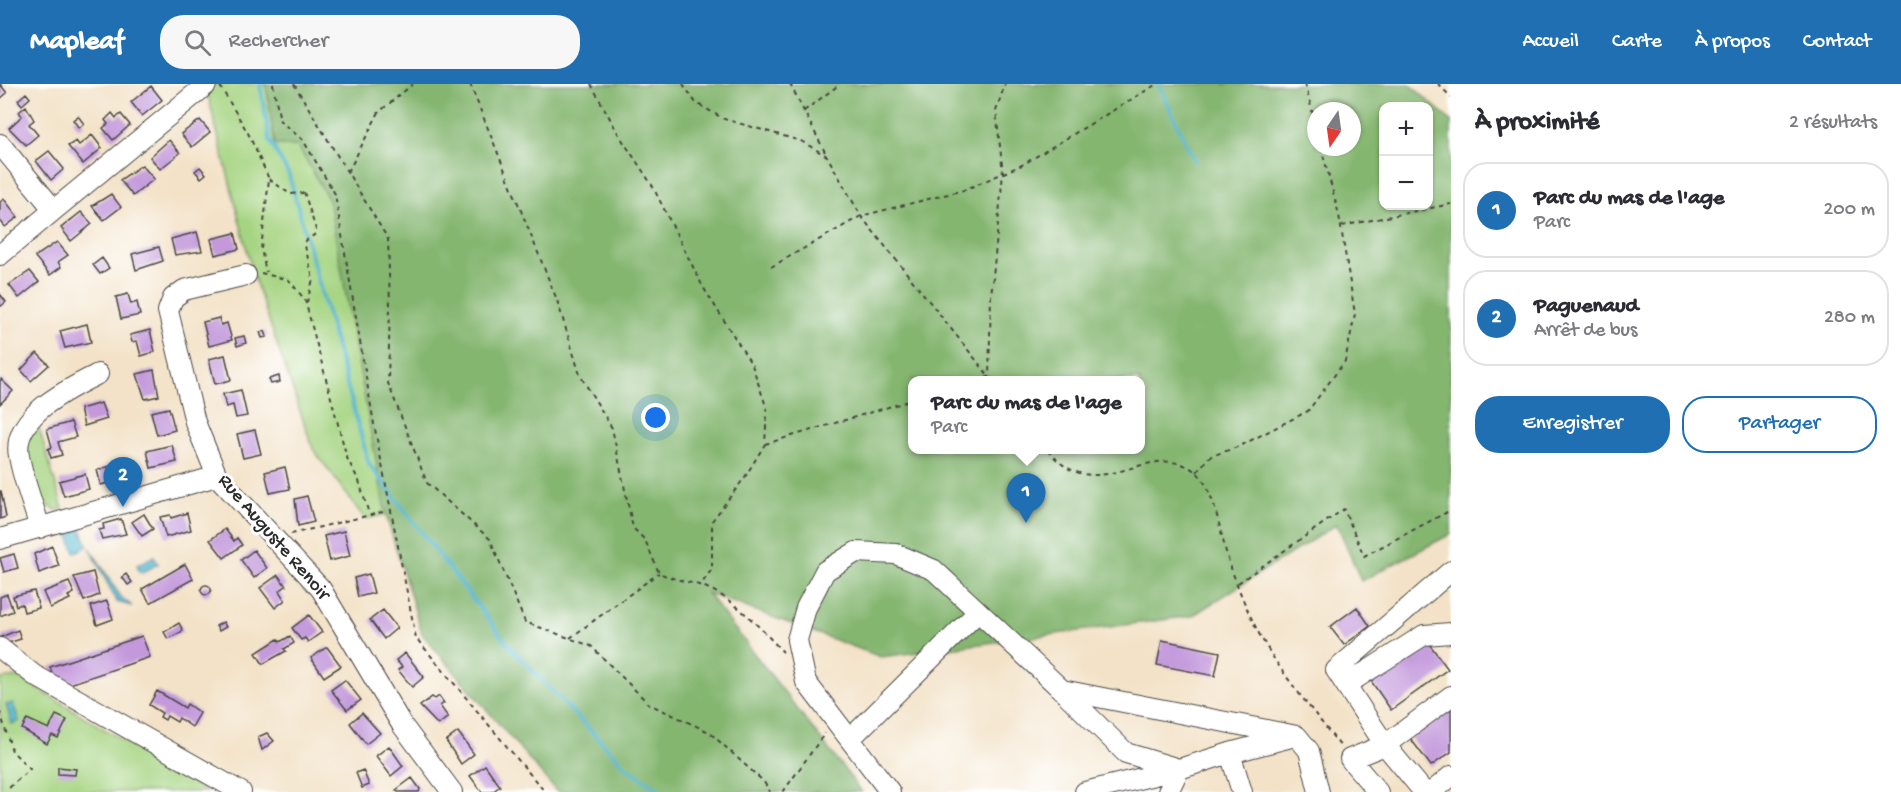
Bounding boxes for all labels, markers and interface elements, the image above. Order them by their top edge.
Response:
search box [160,15,580,69]
text: Mapleaf [30,26,124,59]
icon: search [181,26,214,59]
text: Rechercher [229,29,328,55]
text: Accueil [1522,30,1579,55]
text: Carte [1612,30,1662,55]
text: À propos [1695,30,1770,55]
text: Contact [1803,30,1871,55]
north arrow [1307,102,1361,156]
map controls [1379,102,1433,210]
button: + [1379,102,1433,156]
text: À proximité [1475,108,1599,139]
text: 2 résultats [1789,112,1877,135]
button: − [1379,156,1433,210]
text: Parc du mas de l'age [1534,186,1724,212]
text: 1 [1492,199,1501,222]
text: 200 m [1824,199,1875,222]
text: Parc [1534,212,1570,235]
text: Paguenaud [1534,294,1638,320]
text: 2 [1492,307,1501,330]
text: 280 m [1824,307,1875,330]
text: Arrêt de bus [1534,320,1637,343]
popup [908,376,1145,454]
text: Parc du mas de l'age [931,391,1122,417]
button: Enregistrer [1475,396,1670,453]
button: Partager [1682,396,1877,453]
your location [641,403,670,432]
text: Parc [931,417,967,440]
pin: 2 [104,458,142,507]
street label: Rue Auguste Renoir [212,470,335,607]
pin: 1 [1006,474,1046,523]

